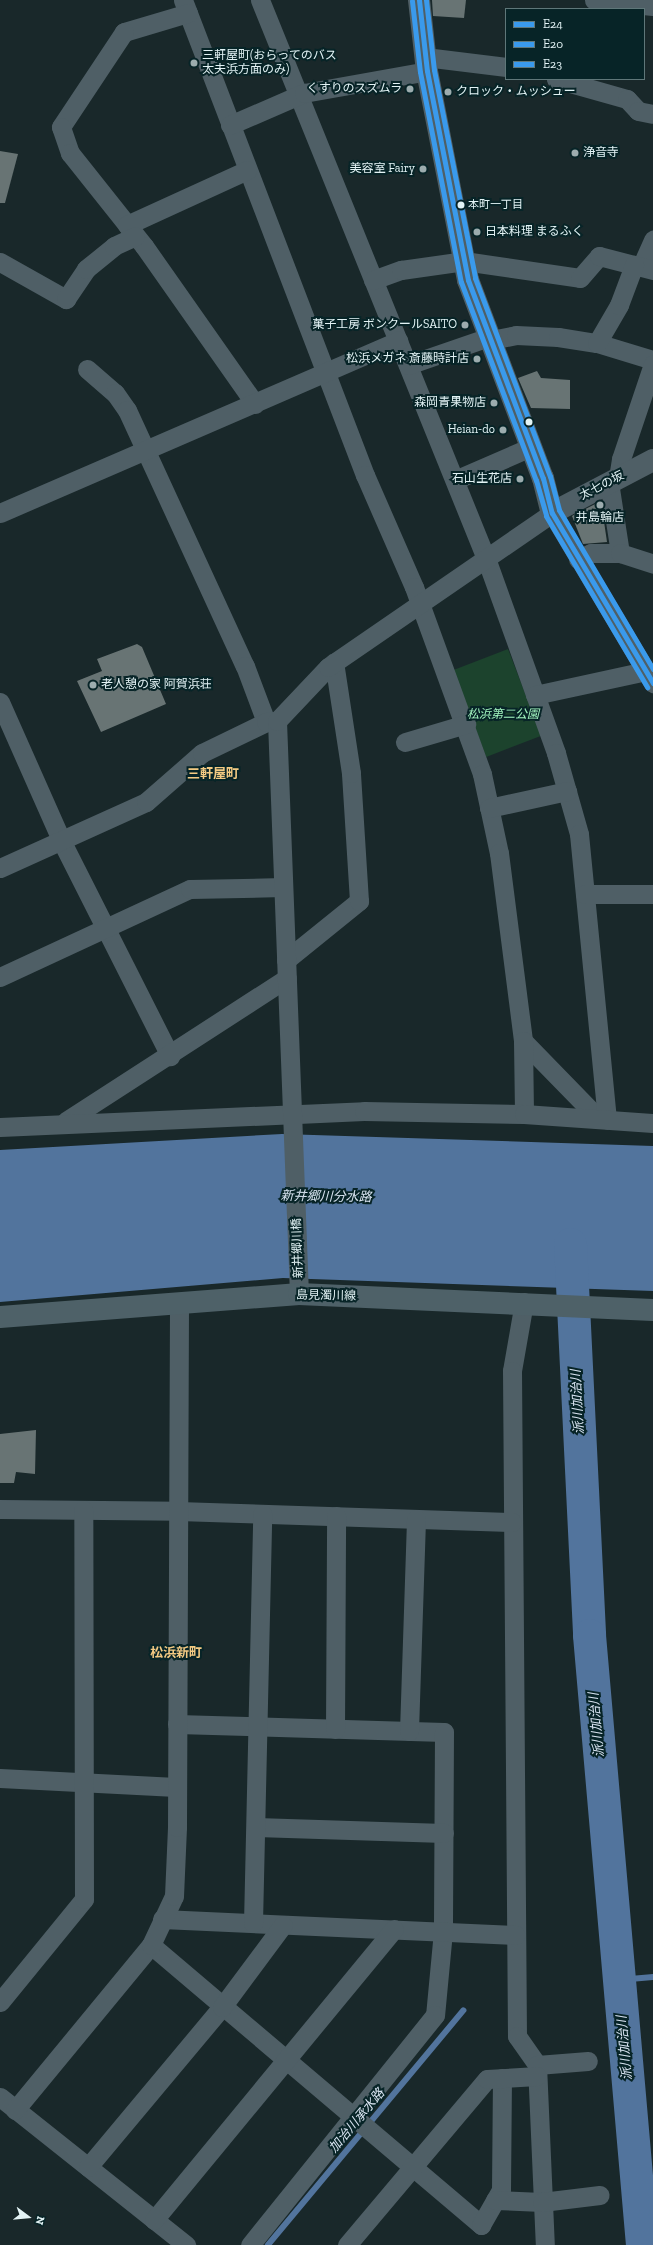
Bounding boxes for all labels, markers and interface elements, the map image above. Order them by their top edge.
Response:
legend [505,8,645,80]
text: E24 [543,17,563,31]
text: E20 [543,37,563,51]
place label: 三軒屋町(おらってのバス 太夫浜方面のみ) [202,49,337,77]
text: E23 [543,57,562,71]
marker: 三軒屋町(おらってのバス 太夫浜方面のみ) [189,58,199,68]
place label: くすりのスズムラ [306,82,402,96]
marker: くすりのスズムラ [405,84,415,94]
place label: クロック・ムッシュー [456,85,576,99]
marker: クロック・ムッシュー [443,87,453,97]
place label: 浄音寺 [583,146,619,160]
marker: 浄音寺 [570,148,580,158]
place label: 美容室 Fairy [349,162,415,176]
marker: 美容室 Fairy [418,164,428,174]
place label: 本町一丁目 [468,198,523,212]
marker: 本町一丁目 [456,200,466,210]
place label: 日本料理 まるふく [485,225,584,239]
marker: 日本料理 まるふく [472,227,482,237]
place label: 菓子工房 ボンクールSAITO [312,318,457,332]
marker: 菓子工房 ボンクールSAITO [460,320,470,330]
place label: 松浜メガネ 斎藤時計店 [346,352,469,366]
marker: 松浜メガネ 斎藤時計店 [472,354,482,364]
place label: 森岡青果物店 [414,396,486,410]
marker: 森岡青果物店 [489,398,499,408]
unlabelled marker [524,417,534,427]
place label: Heian-do [448,423,495,437]
marker: Heian-do [498,425,508,435]
street label: 太七の坂 [577,469,627,503]
place label: 石山生花店 [452,472,512,486]
marker: 石山生花店 [515,474,525,484]
marker: 井島輪店 [595,500,605,510]
place label: 井島輪店 [576,511,624,525]
place label: 老人憩の家 阿賀浜荘 [101,678,212,692]
marker: 老人憩の家 阿賀浜荘 [88,680,98,690]
park label: 松浜第二公園 [467,708,539,722]
district label: 三軒屋町 [187,766,239,782]
water label: 新井郷川分水路 [280,1188,372,1206]
street label: 新井郷川橋 [290,1218,306,1278]
street label: 島見濁川線 [296,1288,356,1304]
water label: 派川加治川 [569,1369,587,1435]
district label: 松浜新町 [150,1645,202,1661]
water label: 派川加治川 [586,1692,608,1758]
water label: 派川加治川 [614,2015,636,2081]
water label: 加治川承水路 [326,2086,388,2156]
north arrow [8,2197,48,2237]
text: N [33,2215,47,2226]

